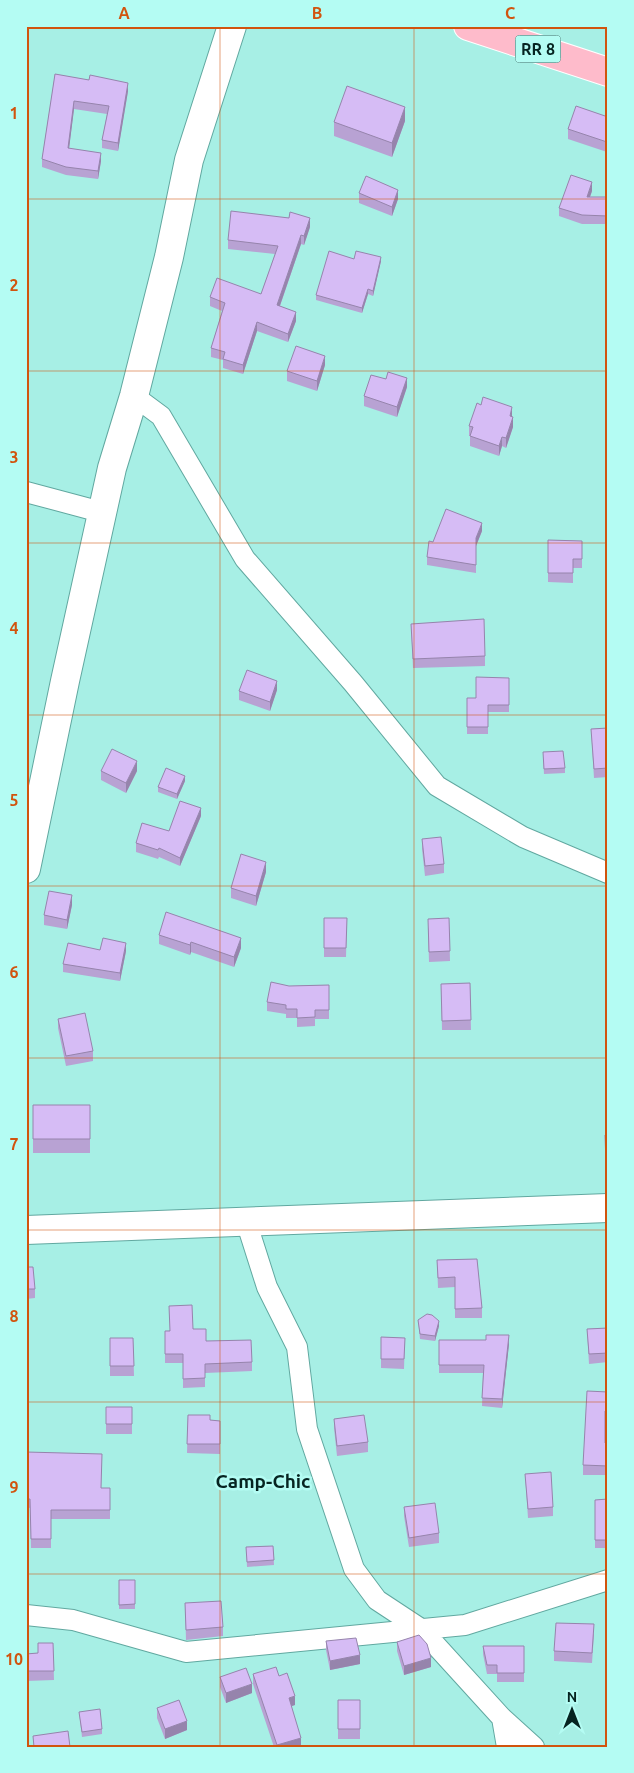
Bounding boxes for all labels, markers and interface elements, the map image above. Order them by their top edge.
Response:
text: A [118,4,130,22]
text: B [312,4,322,22]
text: C [505,4,515,22]
road number: RR 8 [516,36,560,62]
text: 1 [9,104,19,122]
text: 2 [9,276,19,294]
text: 3 [9,448,19,466]
text: 4 [9,619,19,637]
text: 5 [9,791,19,809]
text: 6 [9,963,19,981]
text: 7 [9,1135,19,1153]
text: 8 [9,1307,19,1325]
district label: Camp-Chic [216,1470,310,1492]
text: 9 [9,1478,19,1496]
text: 10 [5,1650,23,1668]
north arrow [546,1686,596,1736]
text: N [567,1689,577,1705]

